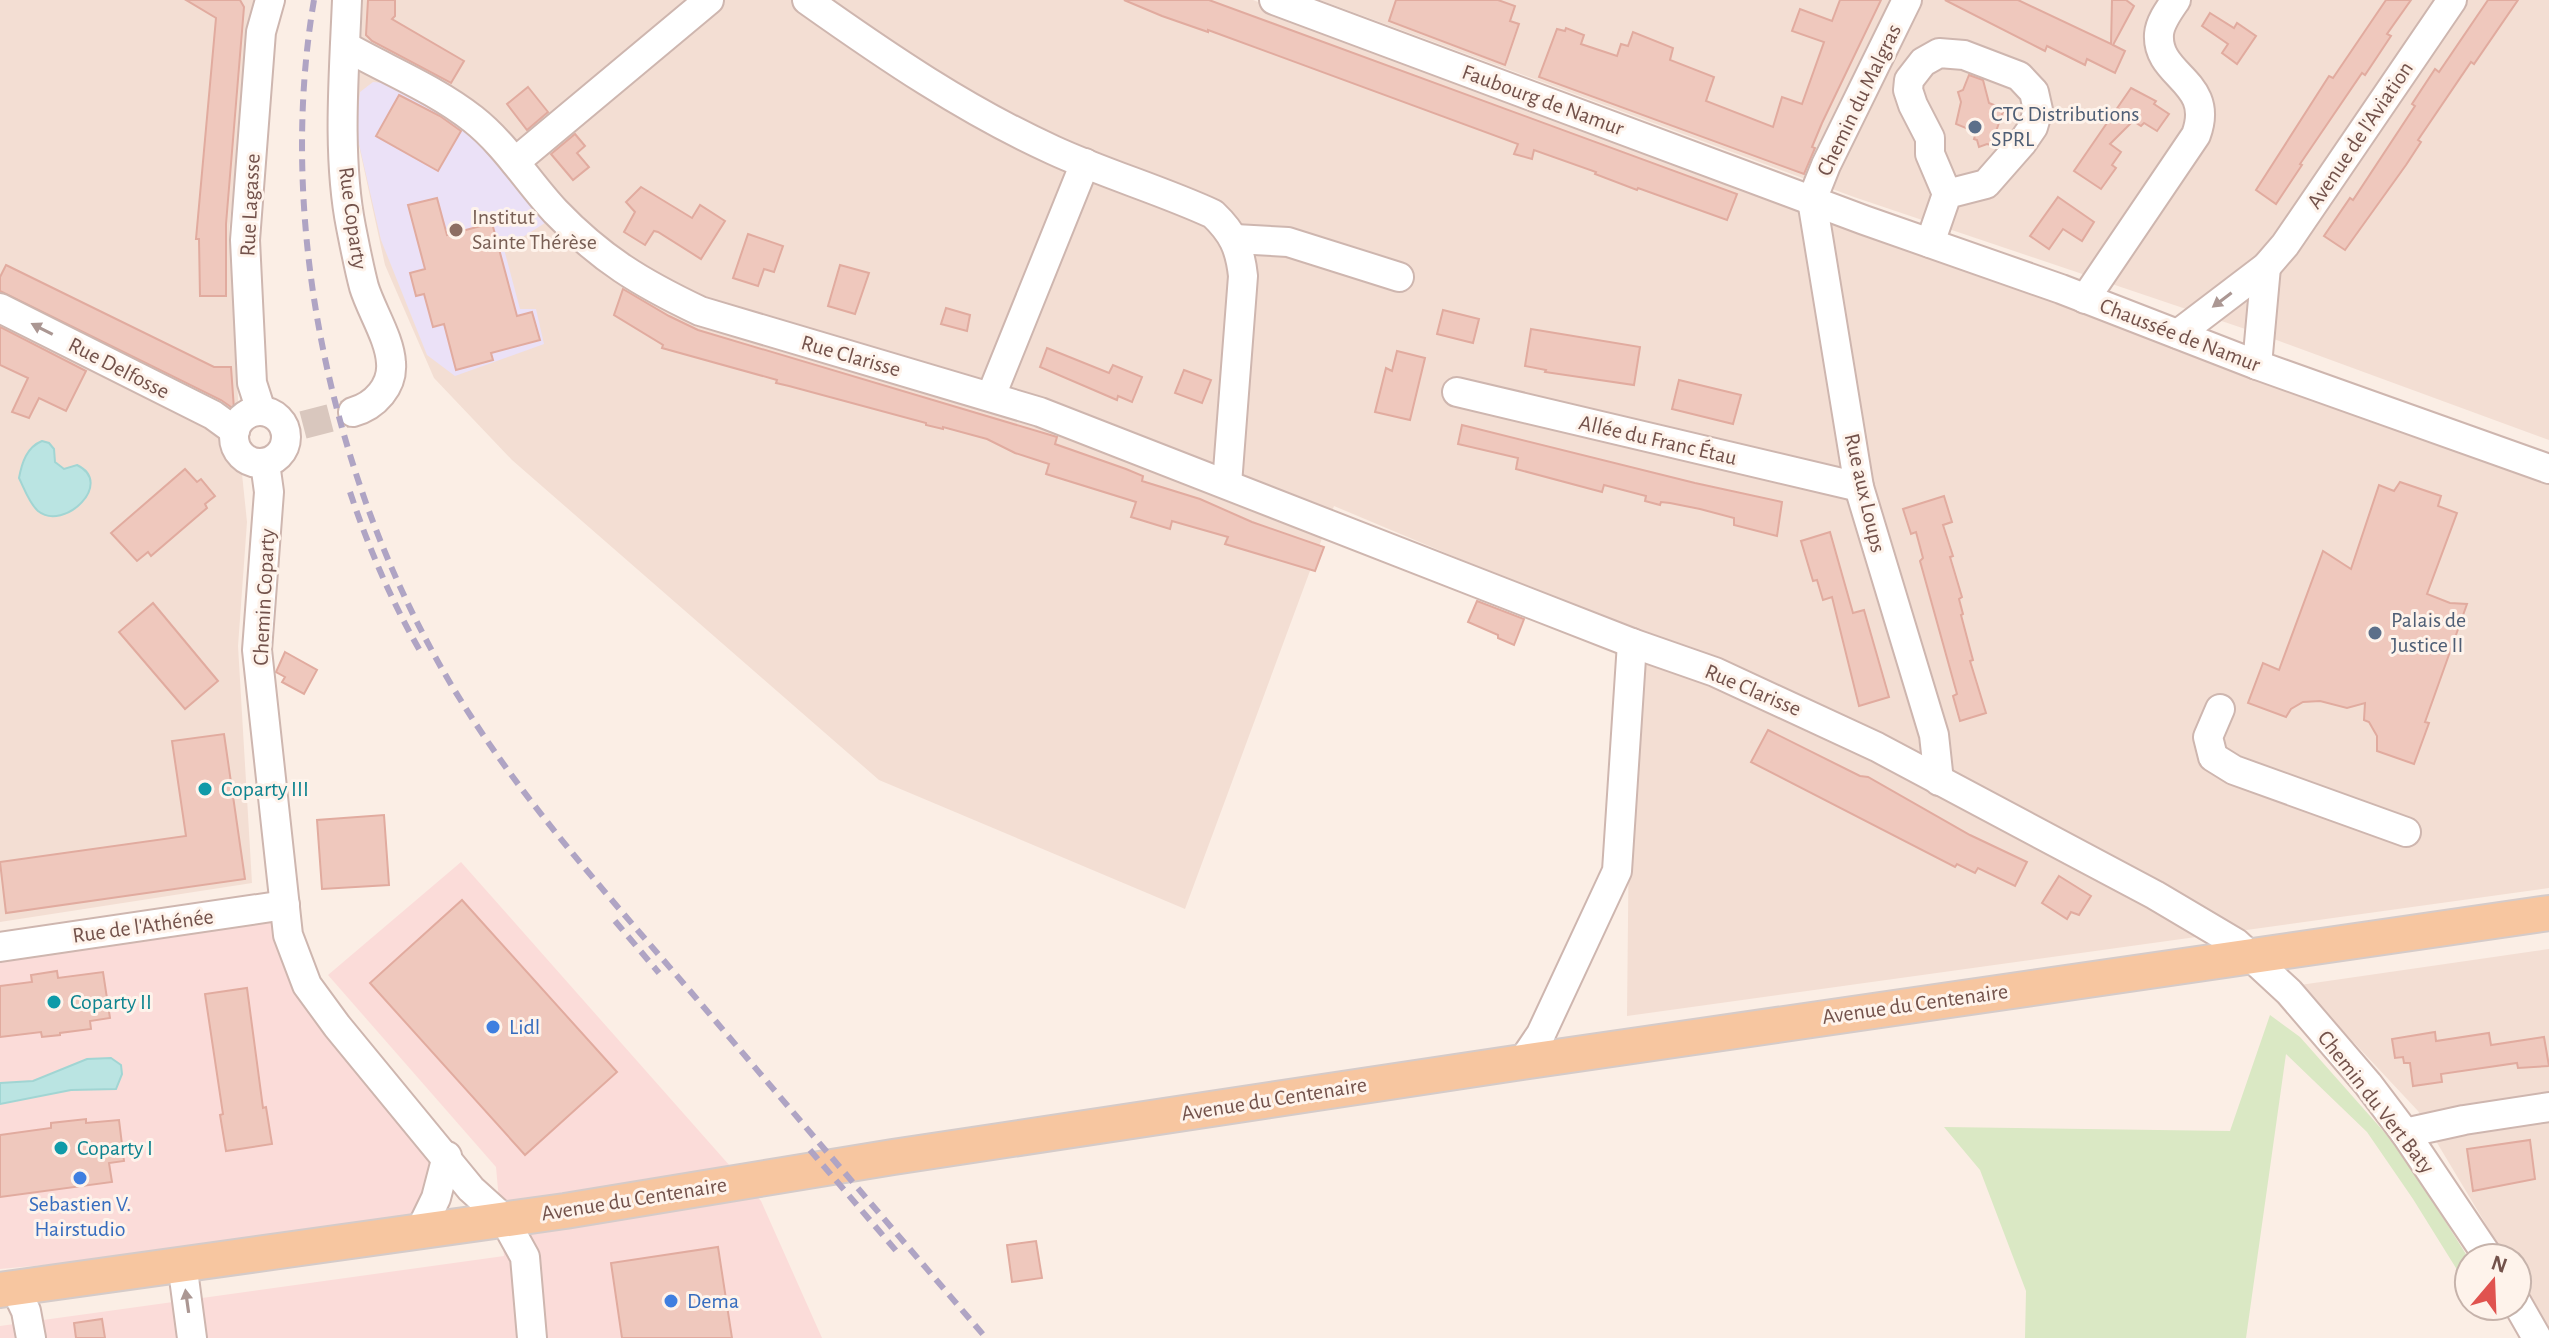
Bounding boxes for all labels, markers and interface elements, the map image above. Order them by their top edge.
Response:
street label: Chemin du Malgras [1813,21,1905,179]
street label: Avenue de l'Aviation [2303,58,2417,212]
street label: Faubourg de Namur [1459,61,1627,139]
place label: CTC Distributions SPRL [1991,103,2139,150]
marker: CTC Distributions SPRL [1966,118,1984,136]
street label: Rue Lagasse [236,153,264,257]
street label: Rue Coparty [335,165,371,271]
place label: Institut Sainte Thérèse [472,206,597,253]
marker: Institut Sainte Thérèse [447,221,465,239]
one-way arrow [2212,292,2232,308]
street label: Chaussée de Namur [2097,294,2263,376]
one-way arrow [31,323,54,336]
street label: Rue Clarisse [799,331,903,381]
street label: Rue Delfosse [65,333,173,403]
street label: Allée du Franc Étau [1577,410,1739,469]
street label: Rue aux Loups [1841,431,1889,555]
street label: Chemin Coparty [249,527,279,666]
place label: Palais de Justice II [2391,609,2466,656]
marker: Palais de Justice II [2366,624,2384,642]
street label: Rue Clarisse [1702,660,1804,720]
place label: Coparty III [221,778,309,800]
marker: Coparty III [196,780,214,798]
street label: Rue de l'Athénée [71,905,215,947]
street label: Avenue du Centenaire [1821,980,2009,1028]
place label: Coparty II [70,991,152,1013]
marker: Coparty II [45,993,63,1011]
place label: Lidl [509,1016,540,1038]
marker: Lidl [484,1018,502,1036]
street label: Chemin du Vert Baty [2313,1026,2439,1178]
street label: Avenue du Centenaire [1180,1073,1368,1125]
place label: Coparty I [77,1137,153,1159]
marker: Coparty I [52,1139,70,1157]
marker: Sebastien V. Hairstudio [71,1169,89,1187]
street label: Avenue du Centenaire [540,1173,728,1225]
place label: Sebastien V. Hairstudio [29,1193,131,1240]
north arrow [2453,1242,2533,1322]
text: N [2488,1251,2510,1277]
one-way arrow [180,1288,193,1313]
place label: Dema [687,1290,739,1312]
marker: Dema [662,1292,680,1310]

